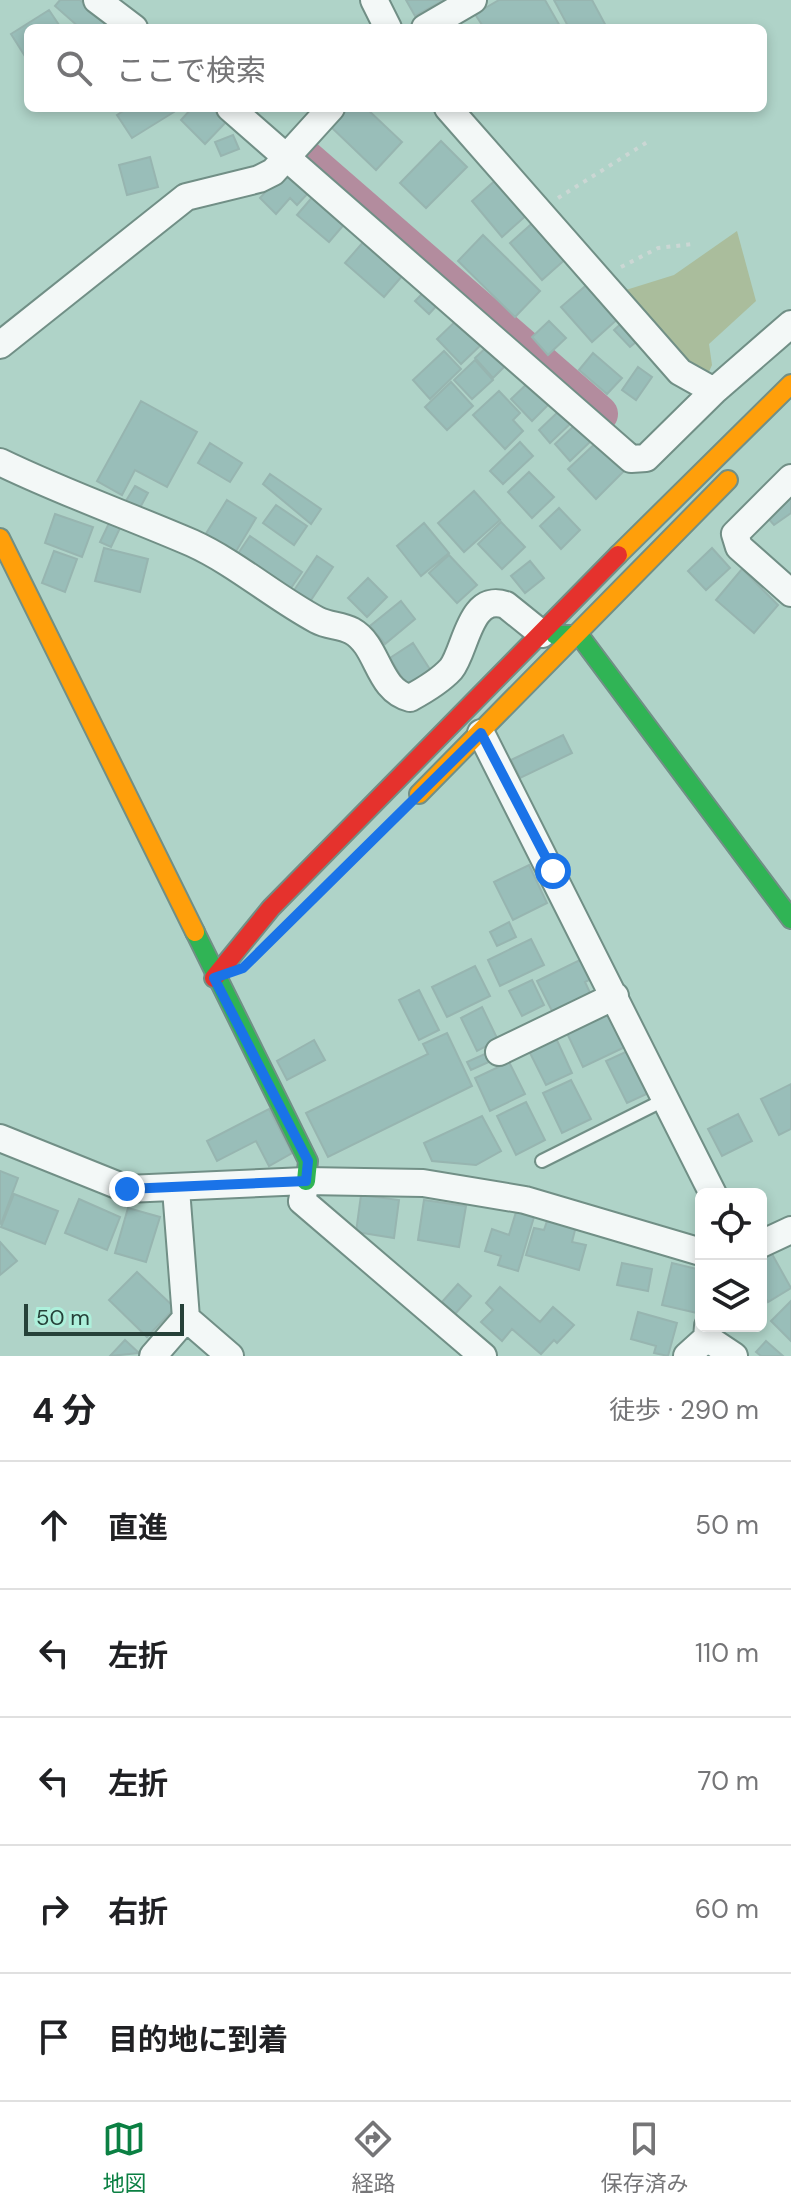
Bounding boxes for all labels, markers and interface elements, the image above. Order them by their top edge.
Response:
search box [24,24,767,112]
icon: search [52,46,96,90]
text: ここで検索 [116,51,266,90]
route start [535,853,571,889]
route end [109,1171,145,1207]
map controls [695,1188,767,1332]
button: locate [695,1188,767,1260]
button: layers [695,1260,767,1332]
scale bar [24,1300,184,1336]
text: 50 m [36,1303,90,1332]
text: 4 分 [32,1388,96,1433]
text: 徒歩 · 290 m [609,1393,759,1427]
icon: ahead [32,1503,76,1547]
text: 直進 [108,1508,168,1547]
text: 50 m [695,1508,759,1542]
icon: left [32,1631,76,1675]
text: 左折 [108,1636,168,1675]
text: 110 m [695,1636,759,1670]
icon: left [32,1759,76,1803]
text: 左折 [108,1764,168,1803]
text: 70 m [698,1764,759,1798]
icon: right [32,1887,76,1931]
text: 右折 [108,1892,168,1931]
text: 60 m [695,1892,759,1926]
icon: arrive [32,2015,76,2059]
text: 目的地に到着 [108,2020,288,2059]
tab: 地図 [102,2117,147,2198]
tab: 経路 [351,2117,396,2198]
tab: 保存済み [600,2117,689,2198]

